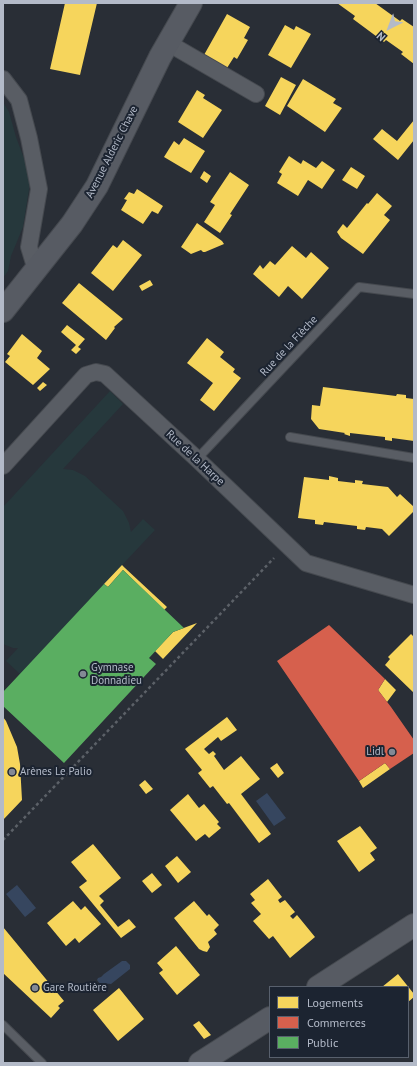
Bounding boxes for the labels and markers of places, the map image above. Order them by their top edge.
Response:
place label: Gymnase Donnadieu [91,661,142,687]
marker: Gymnase Donnadieu [78,669,88,679]
place label: Lidl [366,745,384,759]
marker: Lidl [387,747,397,757]
place label: Arènes Le Palio [20,765,92,779]
marker: Arènes Le Palio [7,767,17,777]
place label: Gare Routière [43,981,107,995]
marker: Gare Routière [30,983,40,993]

